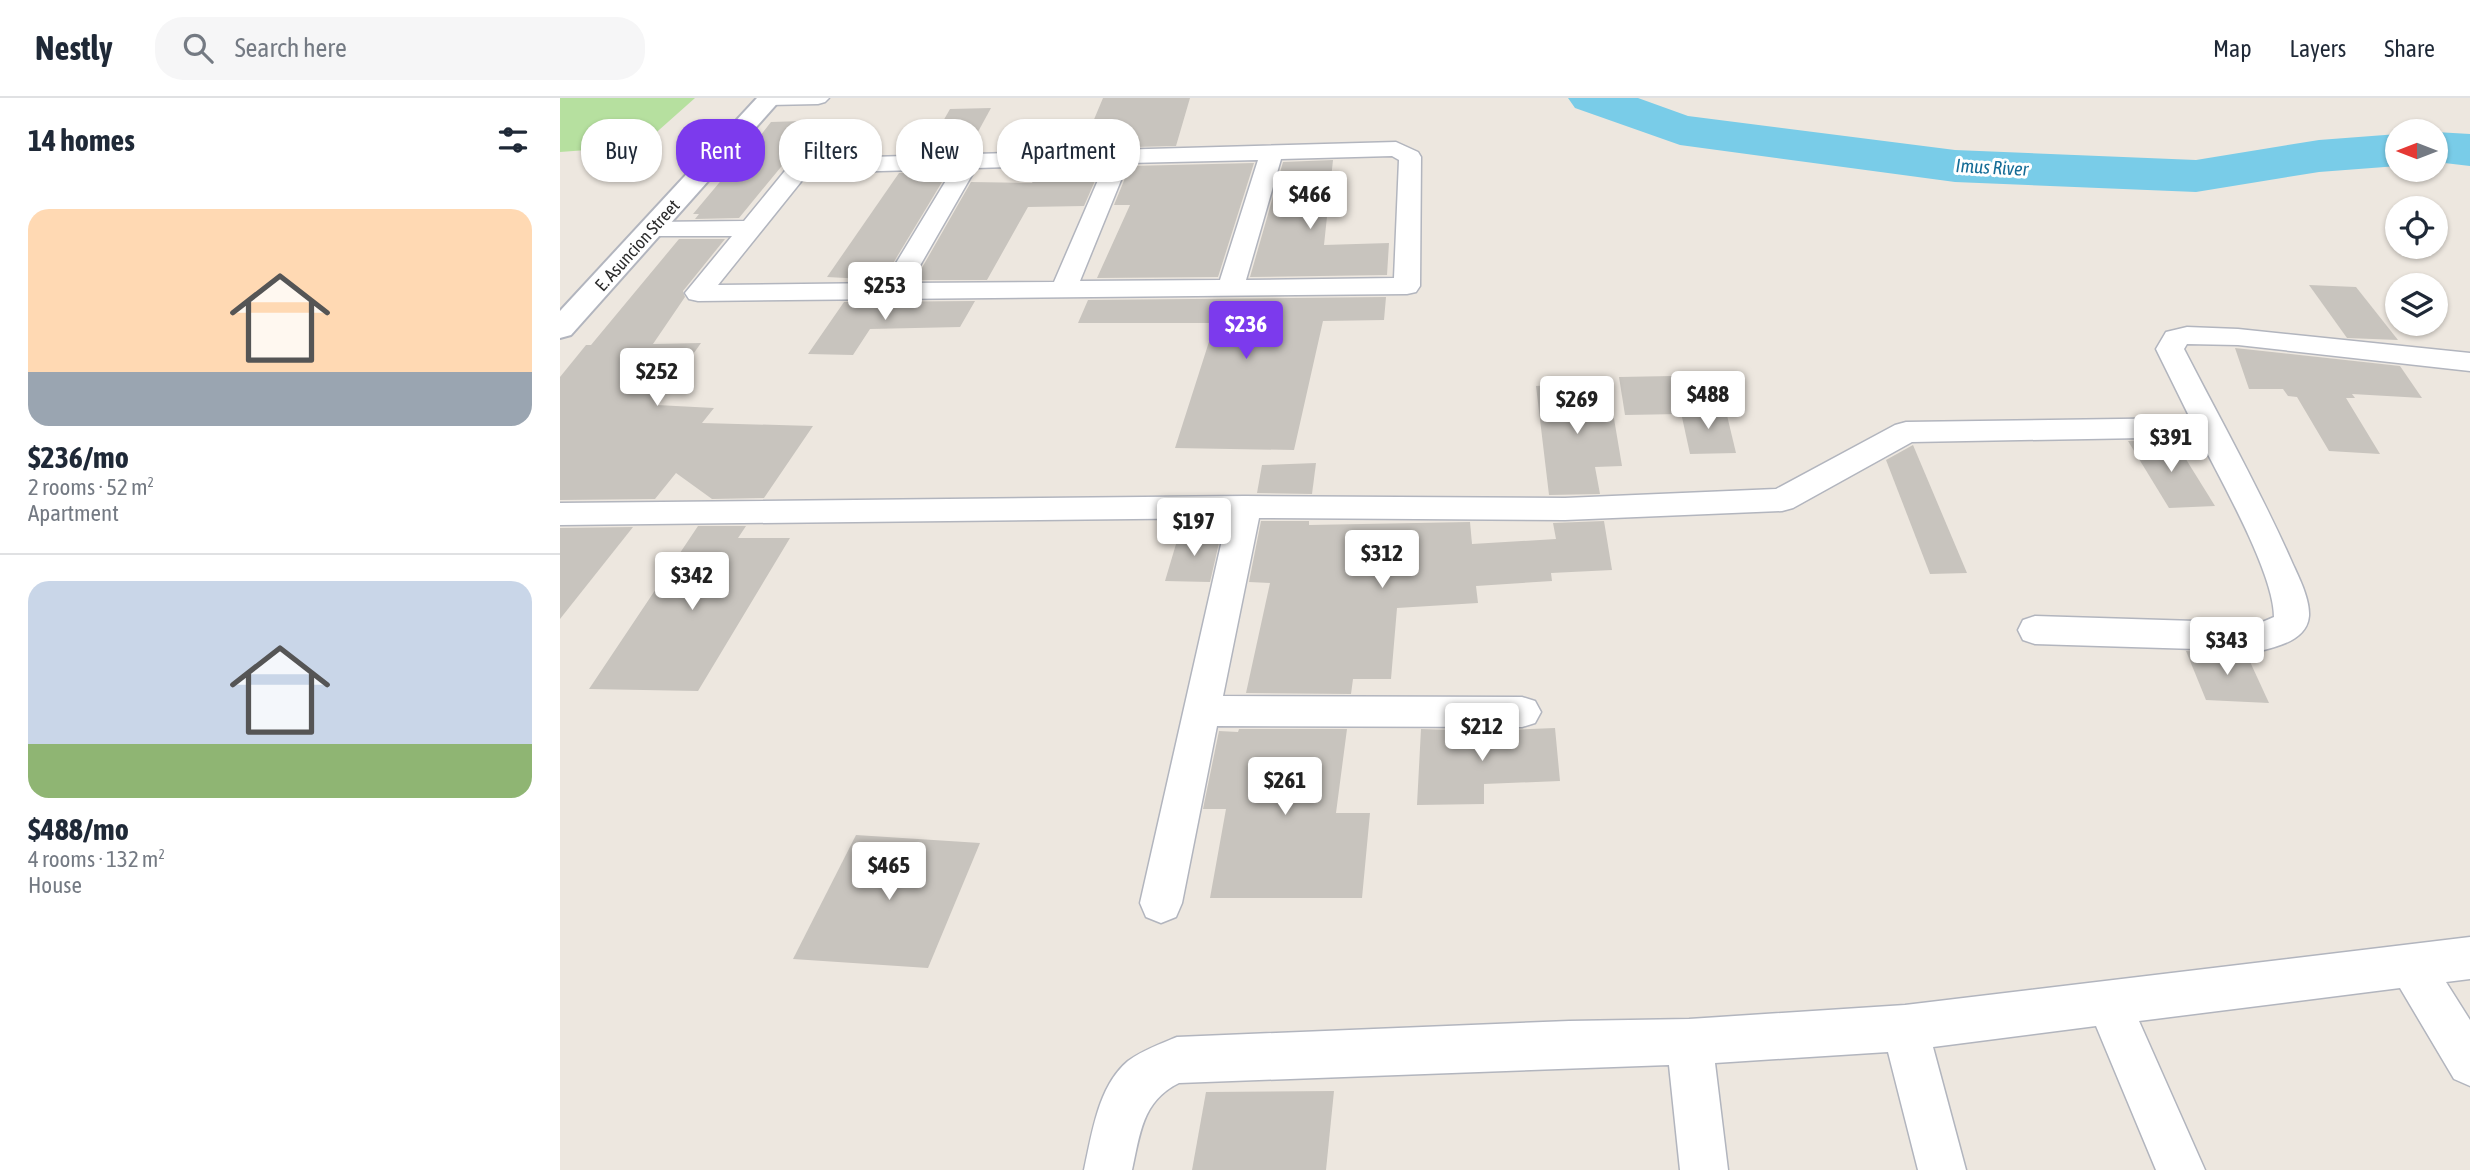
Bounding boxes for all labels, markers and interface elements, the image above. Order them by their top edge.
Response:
search box [155,17,645,80]
text: Nestly [35,29,113,67]
icon: search [179,29,217,67]
text: Search here [235,33,347,63]
text: Map [2213,35,2252,62]
text: Layers [2290,35,2346,62]
text: Share [2384,35,2435,62]
chip: Buy [581,119,662,182]
chip: Rent [676,119,765,182]
chip: Filters [779,119,882,182]
chip: New [896,119,983,182]
chip: Apartment [997,119,1140,182]
north arrow [2385,119,2448,182]
map controls [2385,119,2448,336]
icon: filters [494,121,532,159]
text: 14 homes [28,123,135,157]
water label: Imus River [1955,154,2030,180]
pin: $466 [1269,172,1351,231]
text: $466 [1289,181,1331,207]
street label: E. Asuncion Street [590,195,684,295]
button: locate [2385,196,2448,259]
icon: home [217,255,343,381]
pin: $253 [844,262,926,322]
text: $253 [864,272,906,298]
button: layers [2385,273,2448,336]
pin: $236 [1205,302,1287,361]
text: $236 [1225,311,1267,337]
pin: $252 [616,348,698,408]
text: $252 [636,358,678,384]
pin: $488 [1667,372,1749,431]
pin: $269 [1536,376,1618,436]
text: $488 [1687,381,1729,407]
text: $269 [1556,386,1598,412]
pin: $391 [2130,414,2212,474]
text: $391 [2150,424,2192,450]
text: $236/mo [28,440,129,474]
text: 2 rooms · 52 m² [28,474,154,500]
pin: $197 [1153,498,1235,558]
text: Apartment [28,500,119,526]
text: $197 [1173,508,1215,534]
pin: $312 [1341,531,1423,590]
text: $312 [1361,540,1403,566]
pin: $342 [651,552,733,612]
text: $342 [671,562,713,588]
pin: $343 [2186,618,2268,677]
icon: home [217,627,343,753]
text: $343 [2206,627,2248,653]
pin: $212 [1441,704,1523,763]
text: $212 [1461,713,1503,739]
pin: $261 [1244,758,1326,817]
text: $261 [1264,767,1306,793]
text: $488/mo [28,812,129,846]
pin: $465 [848,842,930,902]
text: 4 rooms · 132 m² [28,846,165,872]
text: $465 [868,852,910,878]
text: House [28,872,82,898]

